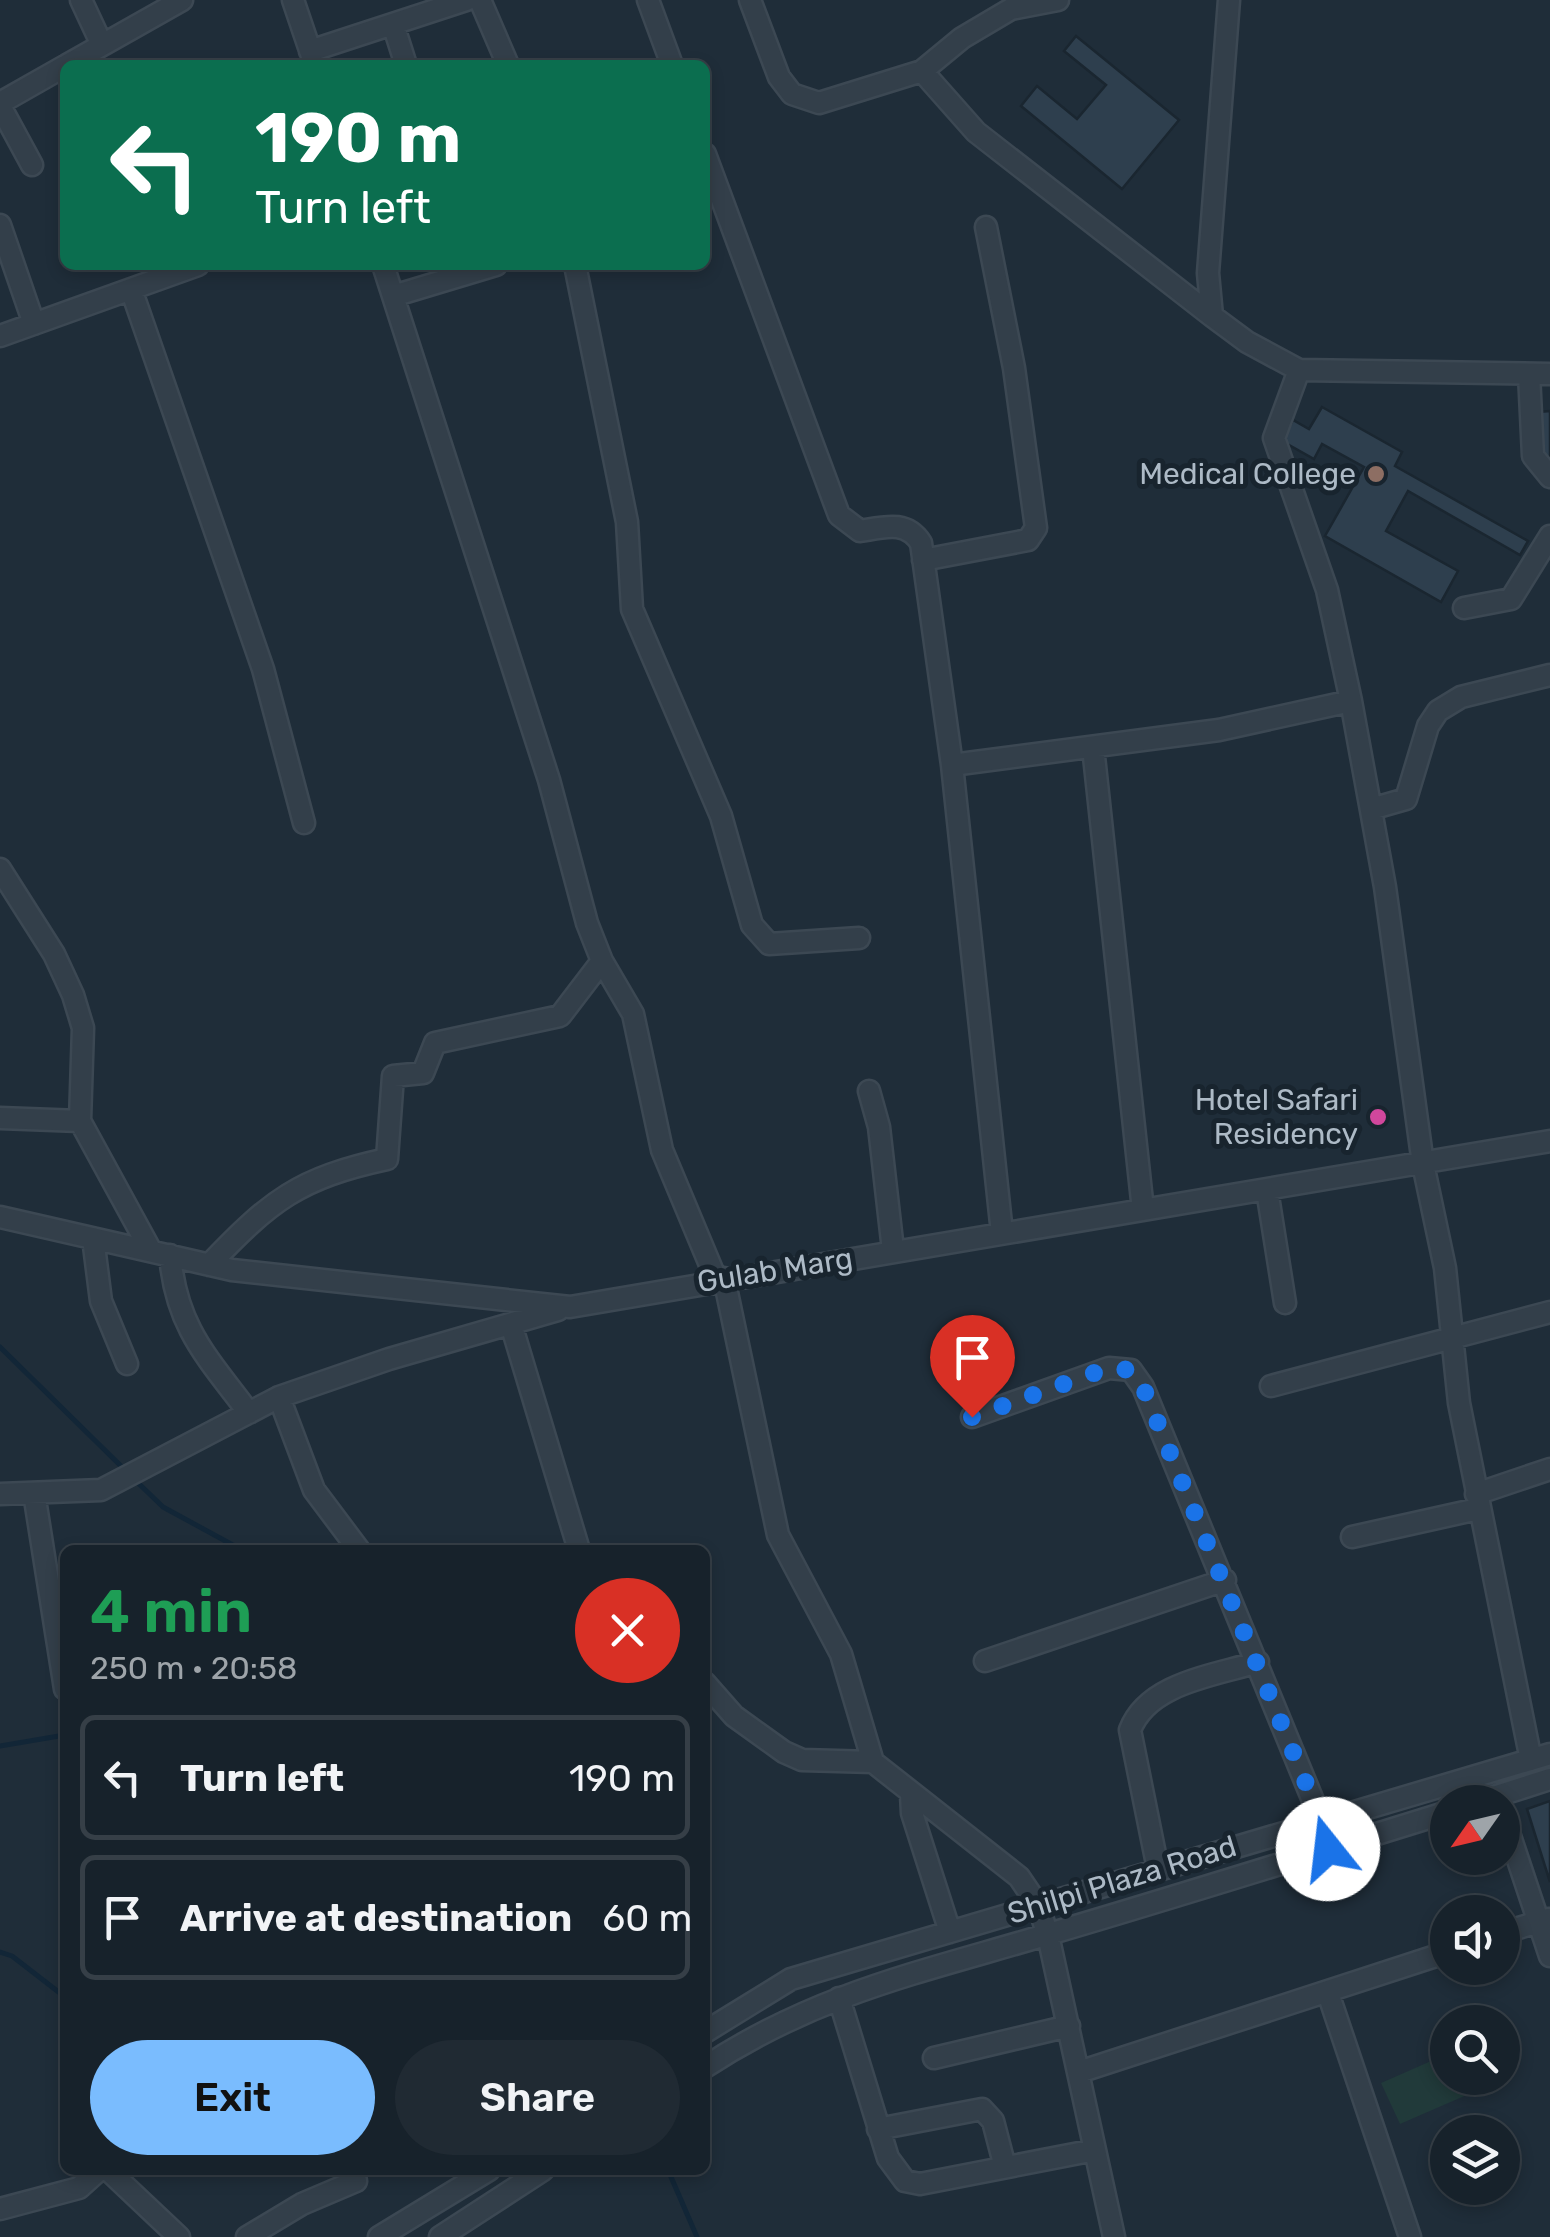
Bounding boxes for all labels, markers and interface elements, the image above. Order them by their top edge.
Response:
text: 190 m [255,97,461,180]
icon: left [90,100,220,230]
text: Turn left [255,181,431,234]
place label: Medical College [1139,456,1356,492]
marker: Medical College [1365,463,1387,485]
place label: Hotel Safari Residency [1195,1082,1358,1152]
marker: Hotel Safari Residency [1367,1106,1389,1128]
street label: Gulab Marg [695,1240,855,1300]
pin [930,1315,1015,1418]
icon: arrive [945,1330,1000,1385]
text: 4 min [90,1576,252,1647]
button: close [575,1578,680,1683]
text: 250 m · 20:58 [90,1649,297,1687]
icon: left [95,1750,150,1805]
text: Turn left [180,1755,344,1801]
text: 190 m [569,1755,675,1801]
north arrow [1430,1785,1520,1875]
map controls [1430,1785,1520,2205]
position arrow [1276,1797,1380,1901]
street label: Shilpi Plaza Road [1003,1828,1241,1932]
icon: arrive [95,1890,150,1945]
text: Arrive at destination [180,1895,572,1941]
text: 60 m [602,1895,692,1941]
button: sound [1430,1895,1520,1985]
button: search [1430,2005,1520,2095]
button: Exit [90,2040,375,2155]
button: Share [395,2040,680,2155]
button: layers [1430,2115,1520,2205]

